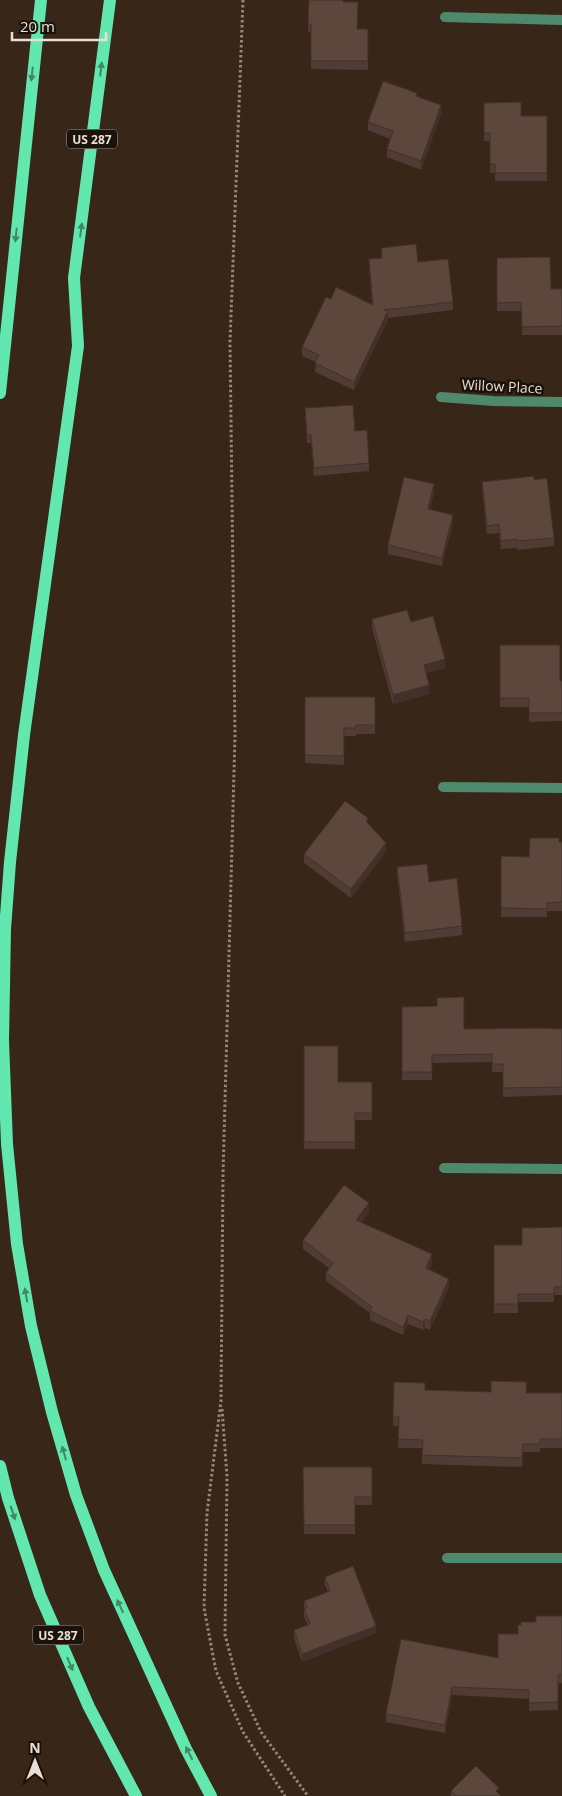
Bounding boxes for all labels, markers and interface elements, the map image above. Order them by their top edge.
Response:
scale bar [12,10,106,42]
text: 20 m [20,16,55,36]
one-way arrow [97,61,105,77]
one-way arrow [28,66,36,82]
road number: US 287 [67,130,117,148]
one-way arrow [77,222,85,238]
one-way arrow [12,228,20,244]
street label: Willow Place [461,374,543,398]
one-way arrow [22,1287,30,1303]
one-way arrow [59,1446,67,1461]
one-way arrow [10,1505,17,1520]
one-way arrow [116,1599,124,1613]
road number: US 287 [33,1626,83,1644]
one-way arrow [67,1657,75,1671]
north arrow [10,1736,60,1786]
text: N [29,1738,41,1757]
one-way arrow [185,1746,193,1760]

